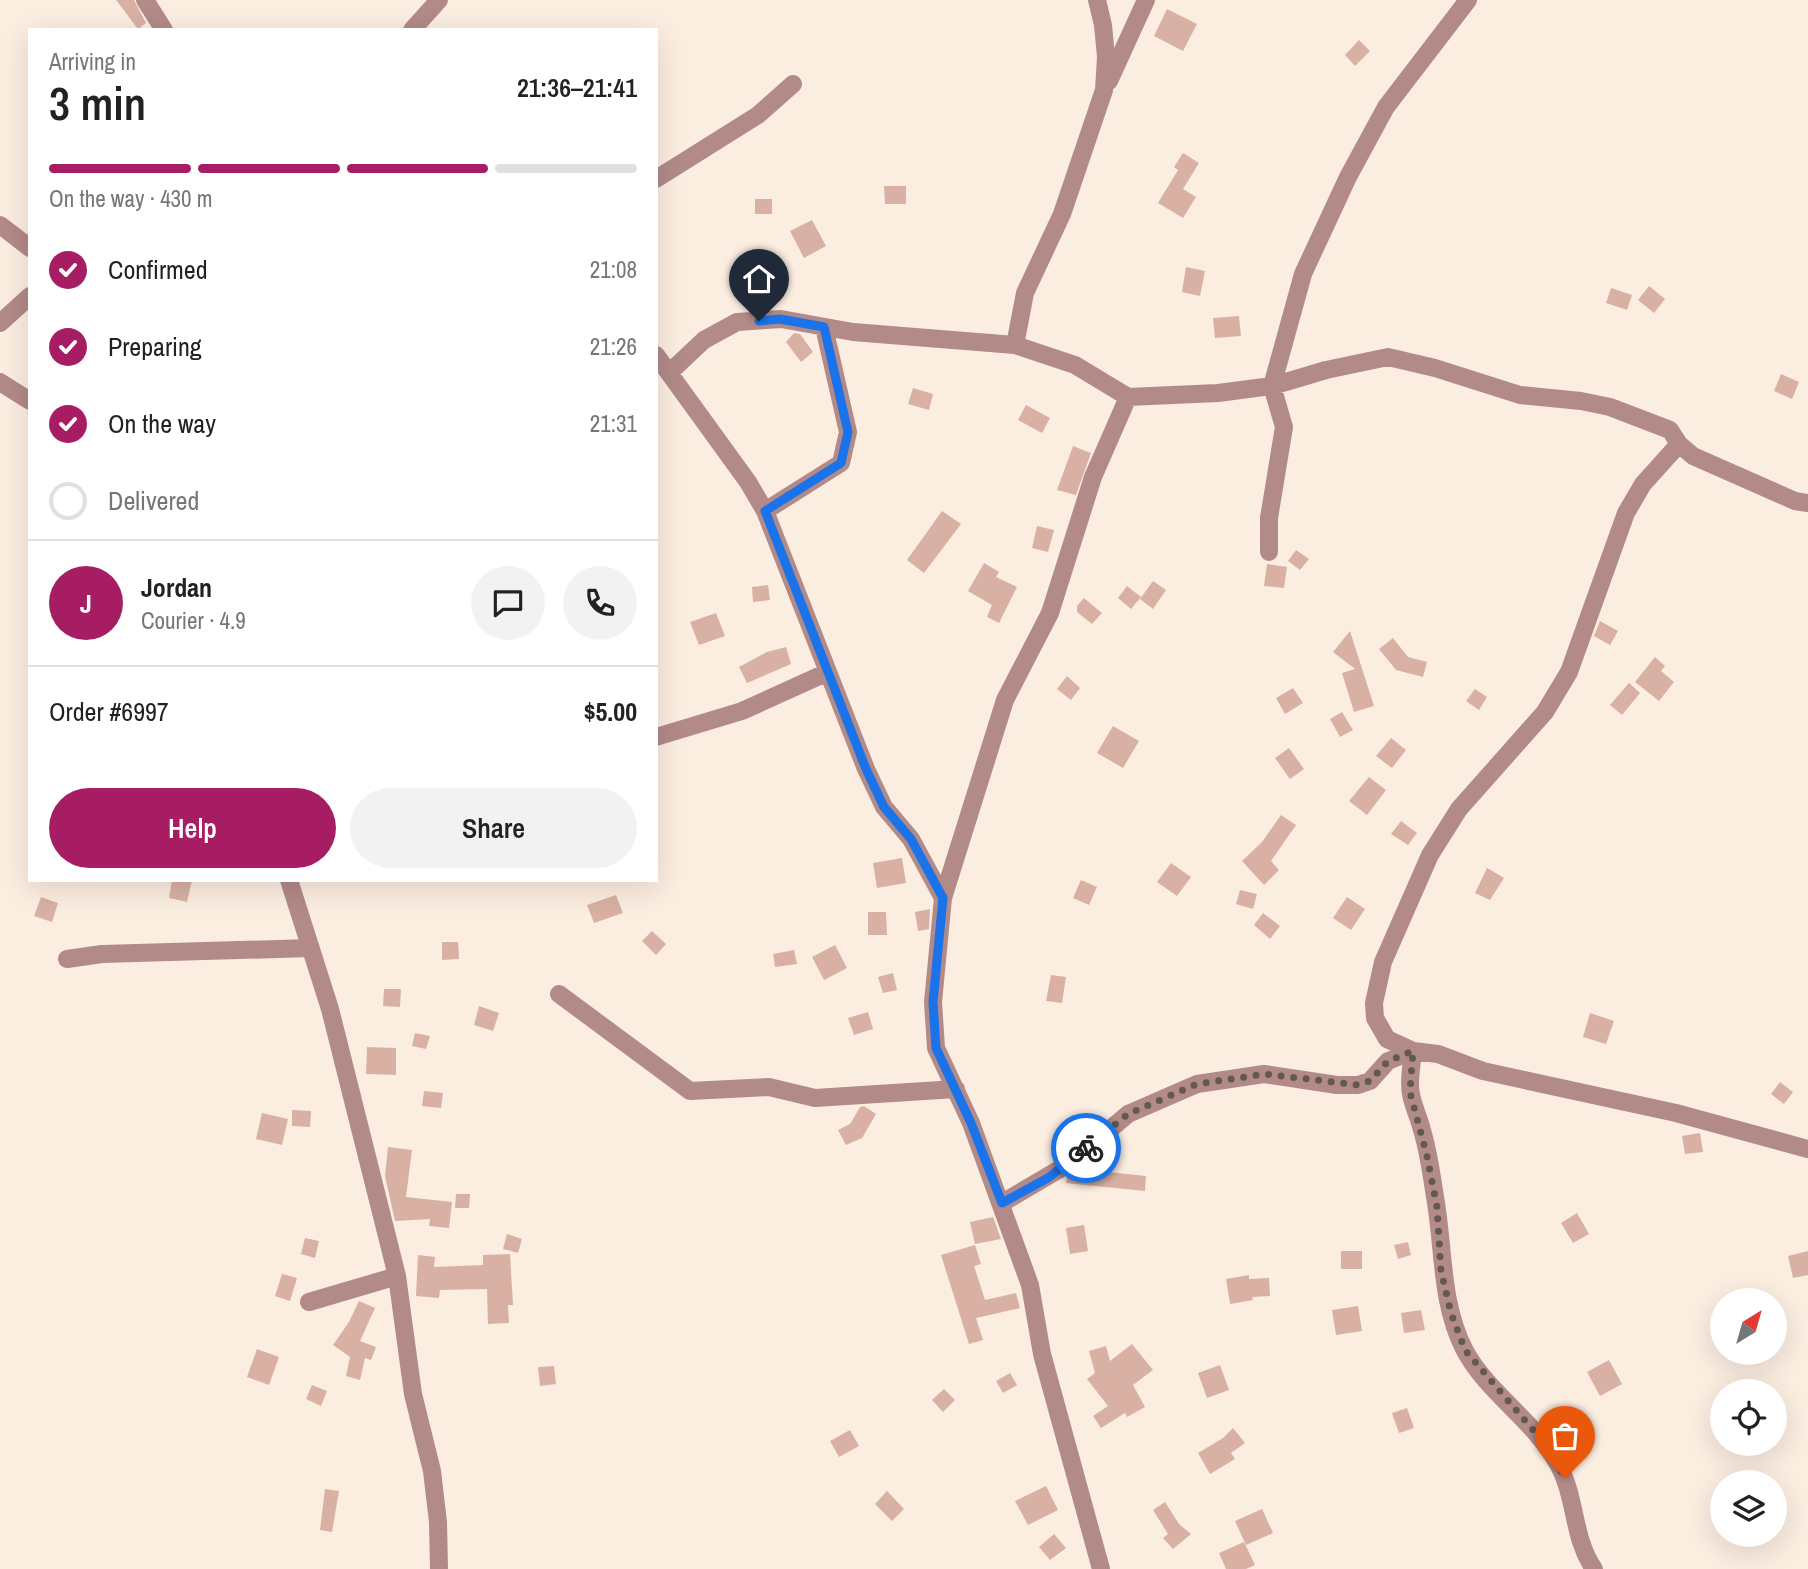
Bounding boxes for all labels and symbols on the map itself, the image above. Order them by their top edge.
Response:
pin [729,249,789,321]
courier [1051,1113,1121,1183]
north arrow [1710,1288,1787,1365]
pin [1535,1406,1595,1478]

